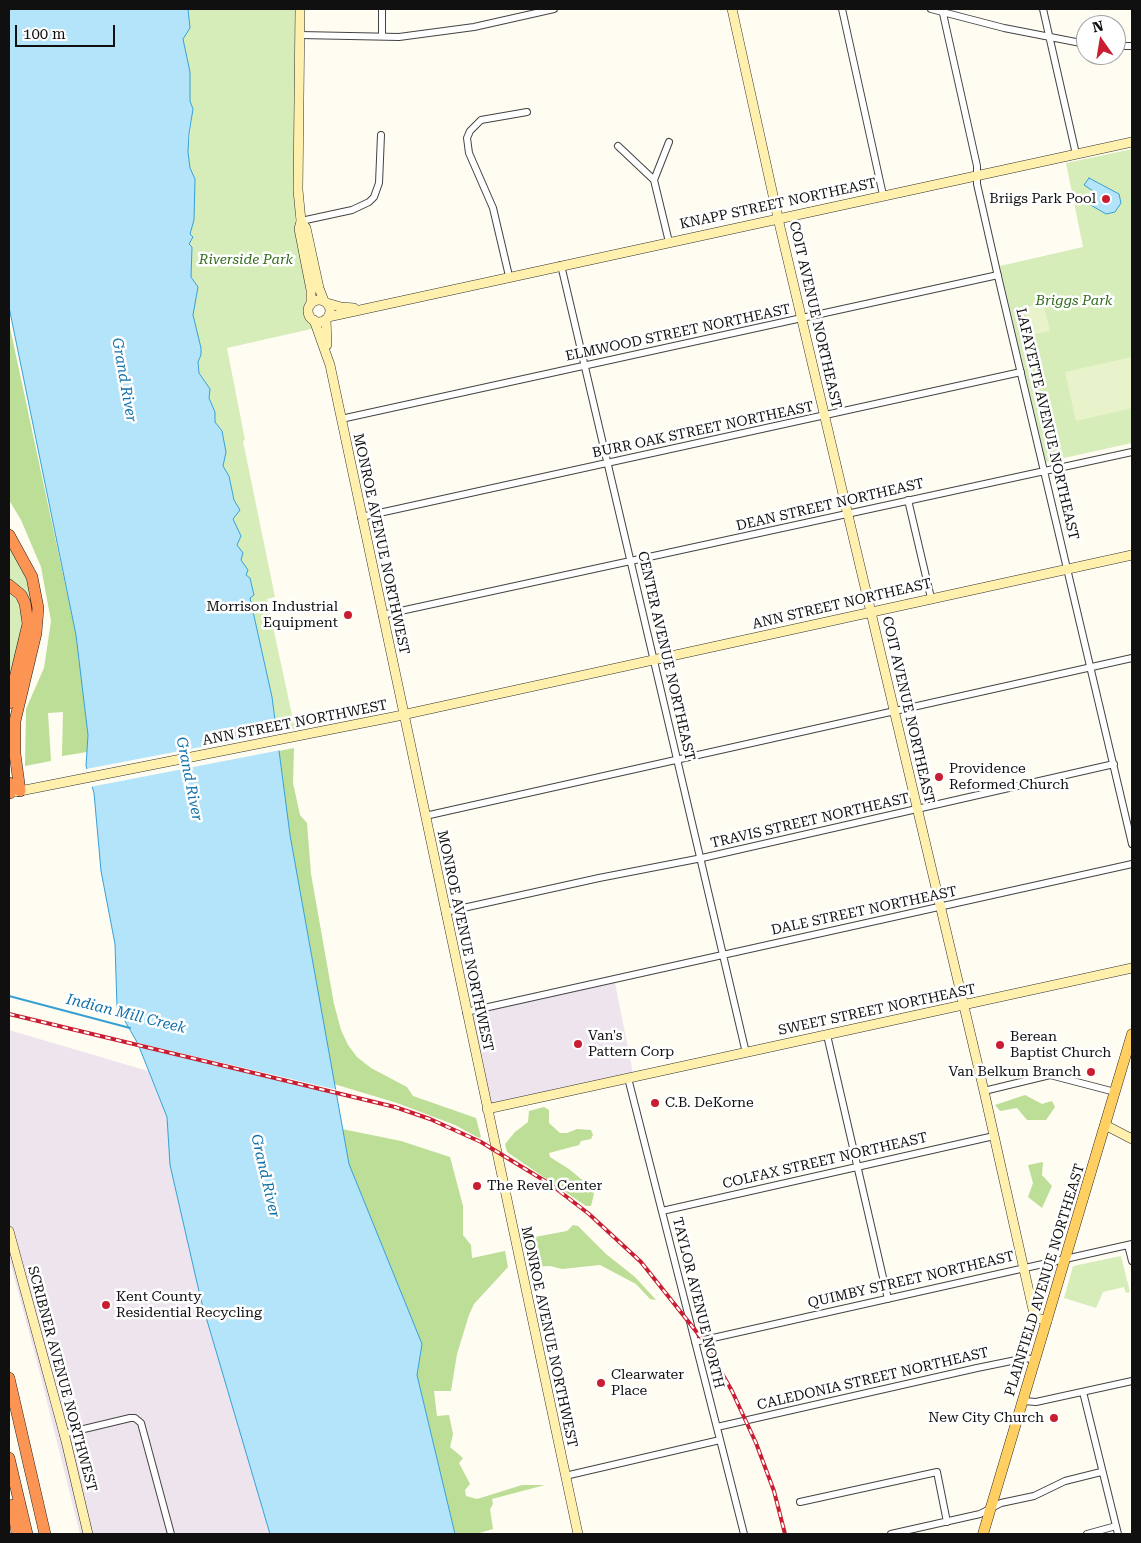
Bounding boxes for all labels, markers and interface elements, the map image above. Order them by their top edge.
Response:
scale bar [18,15,118,47]
north arrow [1076,15,1126,65]
text: N [1091,17,1105,35]
text: 100 m [23,25,66,43]
street label: KNAPP STREET NORTHEAST [678,175,878,233]
place label: Briigs Park Pool [989,191,1096,207]
marker: Briigs Park Pool [1100,193,1112,205]
street label: COIT AVENUE NORTHEAST [785,220,845,410]
park label: Riverside Park [199,252,293,268]
park label: Briggs Park [1036,293,1112,309]
street label: ELMWOOD STREET NORTHEAST [564,301,792,365]
street label: LAFAYETTE AVENUE NORTHEAST [1012,306,1082,542]
water label: Grand River [108,336,140,424]
street label: BURR OAK STREET NORTHEAST [591,398,815,462]
street label: MONROE AVENUE NORTHWEST [349,432,413,656]
street label: DEAN STREET NORTHEAST [734,475,926,535]
street label: CENTER AVENUE NORTHEAST [634,550,698,762]
street label: ANN STREET NORTHEAST [751,575,933,633]
place label: Morrison Industrial Equipment [206,599,338,632]
marker: Morrison Industrial Equipment [342,609,354,621]
street label: COIT AVENUE NORTHEAST [878,615,938,805]
street label: ANN STREET NORTHWEST [201,697,389,749]
water label: Grand River [172,735,206,823]
place label: Providence Reformed Church [949,761,1069,794]
marker: Providence Reformed Church [933,771,945,783]
street label: TRAVIS STREET NORTHEAST [709,790,911,852]
street label: MONROE AVENUE NORTHWEST [433,829,497,1053]
street label: DALE STREET NORTHEAST [770,883,958,939]
street label: SWEET STREET NORTHEAST [777,981,977,1039]
water label: Indian Mill Creek [64,990,188,1038]
place label: Van's Pattern Corp [588,1028,674,1060]
place label: Berean Baptist Church [1010,1029,1111,1062]
marker: Van's Pattern Corp [572,1038,584,1050]
marker: Berean Baptist Church [994,1039,1006,1051]
place label: Van Belkum Branch [948,1064,1081,1080]
marker: Van Belkum Branch [1085,1066,1097,1078]
place label: C.B. DeKorne [665,1095,754,1111]
marker: C.B. DeKorne [649,1097,661,1109]
street label: COLFAX STREET NORTHEAST [721,1129,929,1193]
water label: Grand River [247,1132,283,1220]
street label: PLAINFIELD AVENUE NORTHEAST [1002,1162,1088,1398]
place label: The Revel Center [487,1178,602,1194]
marker: The Revel Center [471,1180,483,1192]
street label: TAYLOR AVENUE NORTH [669,1216,727,1390]
street label: MONROE AVENUE NORTHWEST [517,1225,581,1449]
street label: QUIMBY STREET NORTHEAST [806,1248,1016,1312]
street label: SCRIBNER AVENUE NORTHWEST [24,1264,100,1494]
place label: Kent County Residential Recycling [116,1289,262,1321]
marker: Kent County Residential Recycling [100,1299,112,1311]
street label: CALEDONIA STREET NORTHEAST [756,1344,990,1414]
place label: Clearwater Place [611,1367,684,1400]
marker: Clearwater Place [595,1377,607,1389]
place label: New City Church [928,1410,1044,1426]
marker: New City Church [1048,1412,1060,1424]

